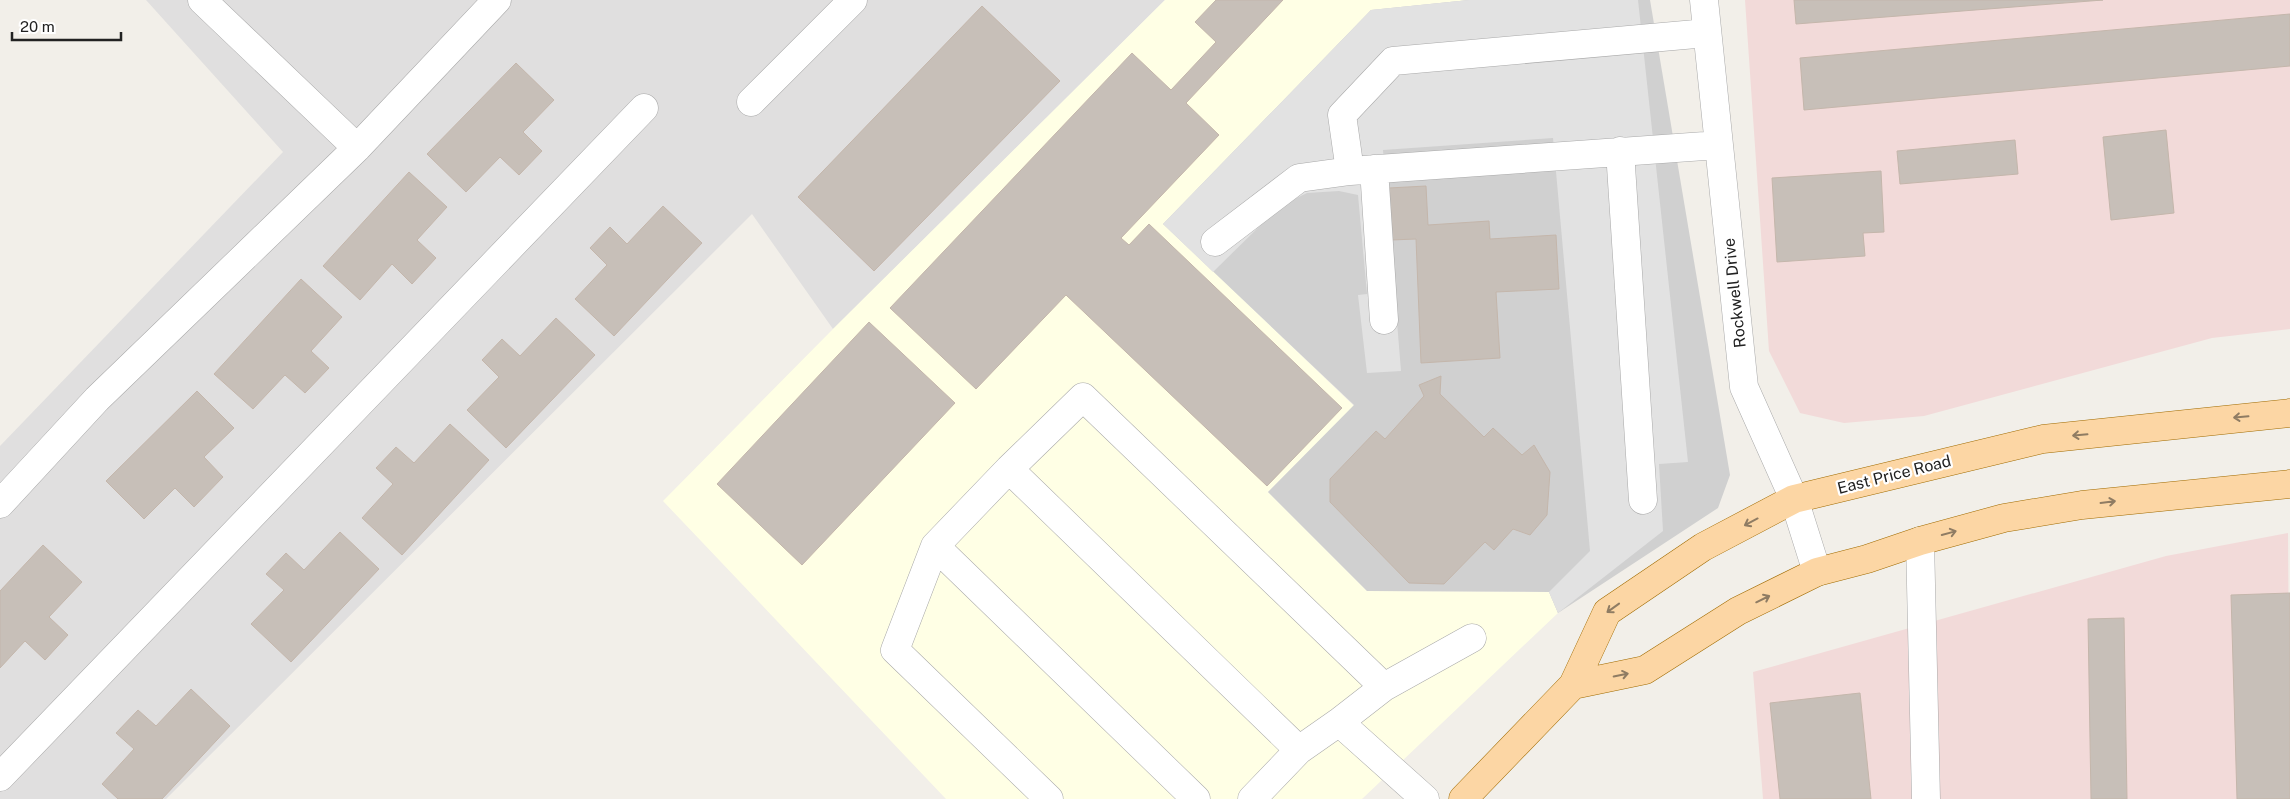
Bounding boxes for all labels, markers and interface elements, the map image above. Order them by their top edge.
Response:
scale bar [12,10,121,42]
text: 20 m [20,18,55,35]
street label: Rockwell Drive [1719,237,1750,349]
one-way arrow [2234,412,2250,422]
one-way arrow [2072,430,2088,440]
street label: East Price Road [1835,451,1953,498]
one-way arrow [2099,497,2115,507]
one-way arrow [1744,517,1758,527]
one-way arrow [1940,528,1956,537]
one-way arrow [1755,594,1770,603]
one-way arrow [1606,603,1620,613]
one-way arrow [1613,670,1629,679]

